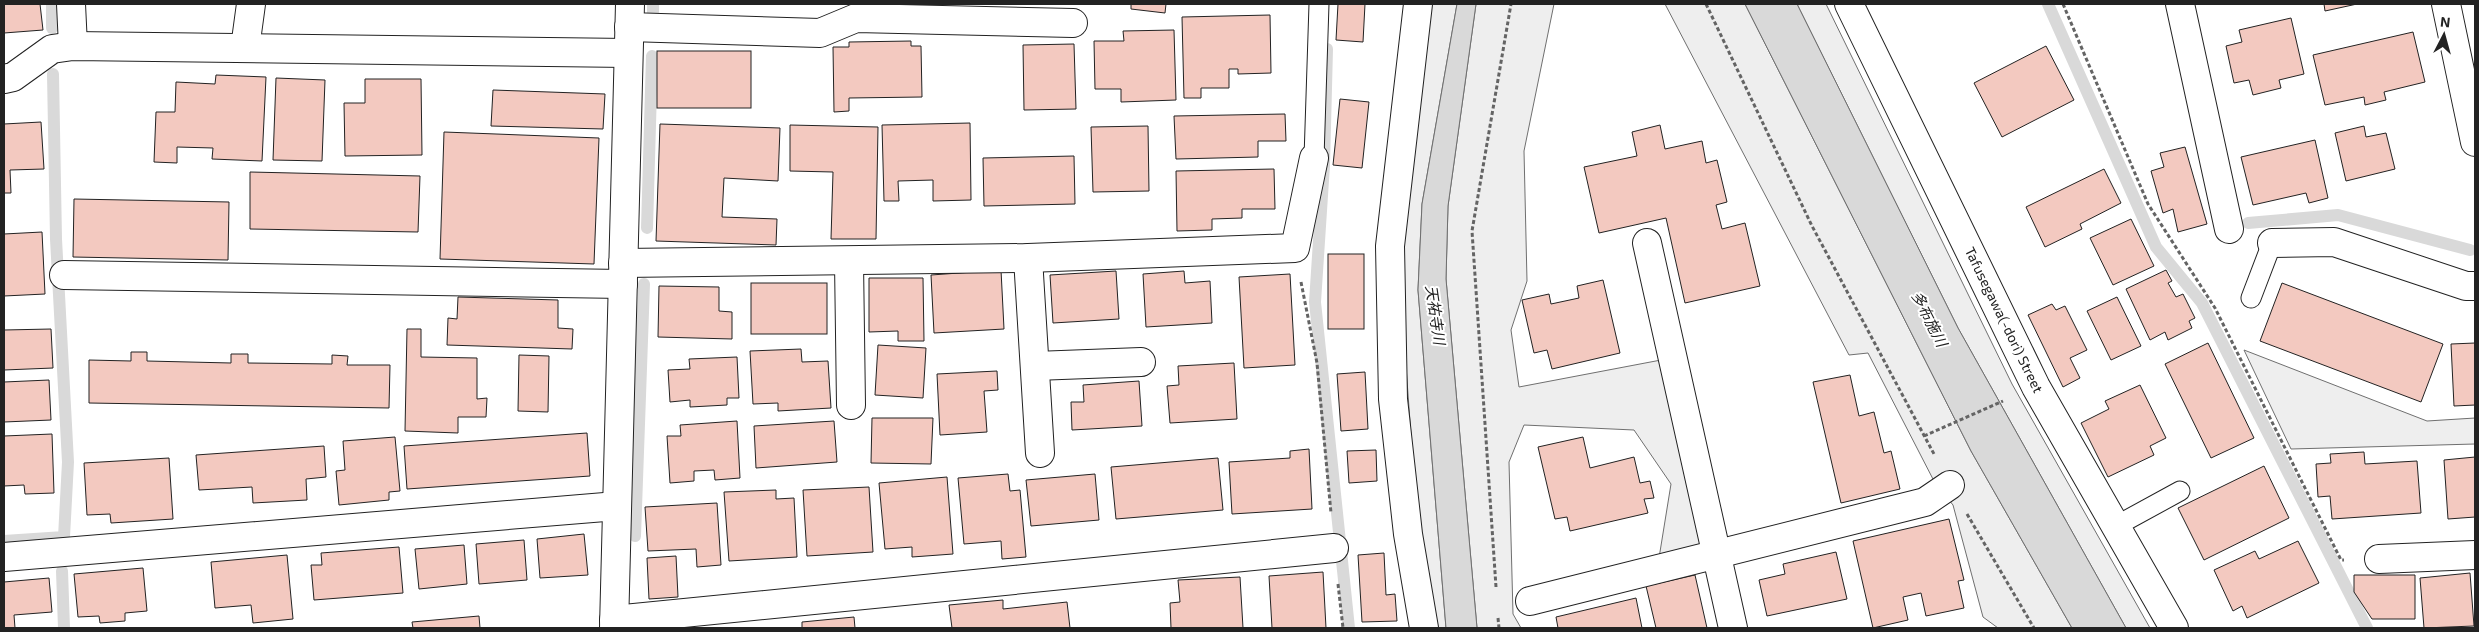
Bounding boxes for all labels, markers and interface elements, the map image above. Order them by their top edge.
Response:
north arrow [2419,10,2469,60]
text: N [2439,13,2451,31]
street label: Tafusegawa(-dori) Street [1962,244,2047,395]
water label: 天祐寺川 [1423,284,1449,348]
water label: 多布施川 [1908,288,1952,351]

